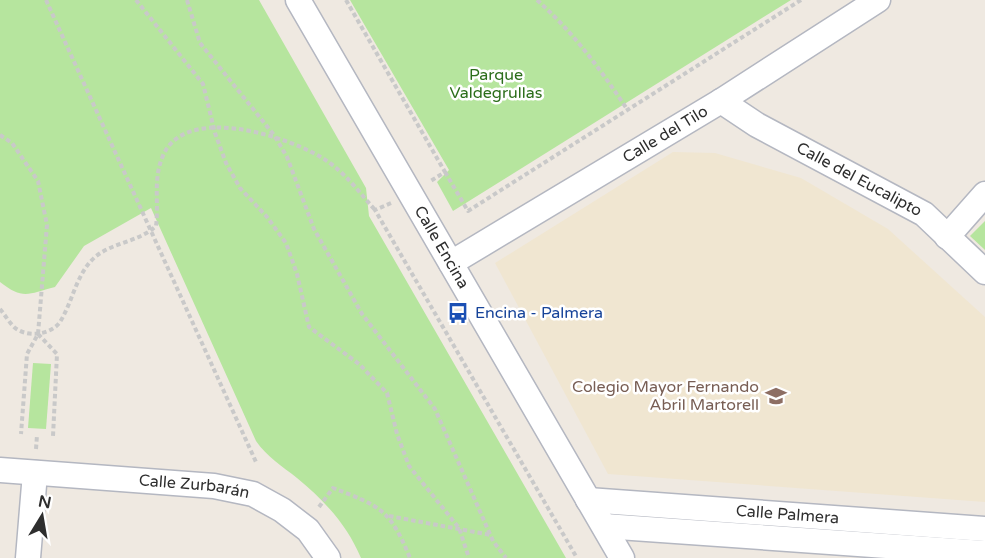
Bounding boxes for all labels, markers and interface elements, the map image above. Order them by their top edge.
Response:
park label: Parque Valdegrullas [450,65,542,103]
street label: Calle del Tilo [619,101,712,168]
street label: Calle del Eucalipto [793,138,925,221]
street label: Calle Encina [410,202,473,292]
bus stop icon: Encina - Palmera [446,301,470,325]
place label: Encina - Palmera [475,303,603,323]
place label: Colegio Mayor Fernando Abril Martorell [572,377,759,415]
school or university icon: Colegio Mayor Fernando Abril Martorell [764,384,788,408]
street label: Calle Zurbarán [138,470,251,503]
north arrow [12,486,72,546]
text: N [36,491,53,513]
street label: Calle Palmera [735,501,840,528]

